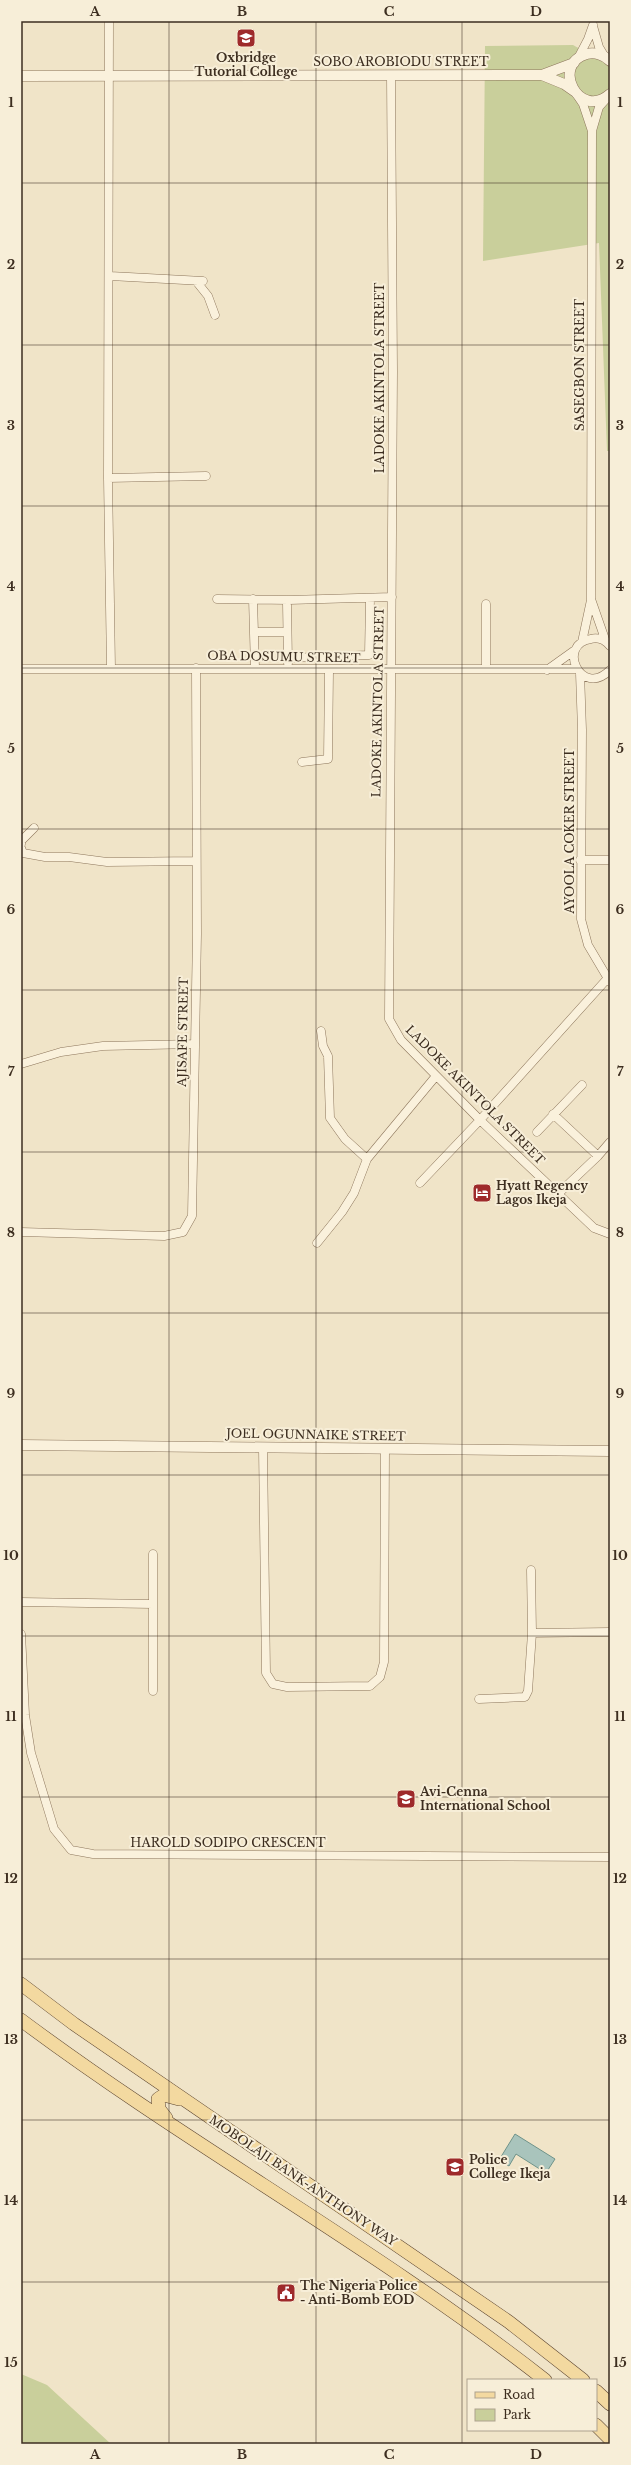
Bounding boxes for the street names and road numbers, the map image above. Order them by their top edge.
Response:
street label: SOBO AROBIODU STREET [313,54,489,69]
street label: LADOKE AKINTOLA STREET [372,282,387,473]
street label: SASEGBON STREET [572,299,587,431]
street label: LADOKE AKINTOLA STREET [368,606,387,797]
street label: OBA DOSUMU STREET [207,648,361,665]
street label: AYOOLA COKER STREET [562,748,577,915]
street label: AJISAFE STREET [174,977,191,1088]
street label: LADOKE AKINTOLA STREET [403,1022,548,1168]
street label: JOEL OGUNNAIKE STREET [224,1425,406,1444]
street label: HAROLD SODIPO CRESCENT [130,1835,326,1850]
street label: MOBOLAJI BANK-ANTHONY WAY [206,2112,400,2249]

